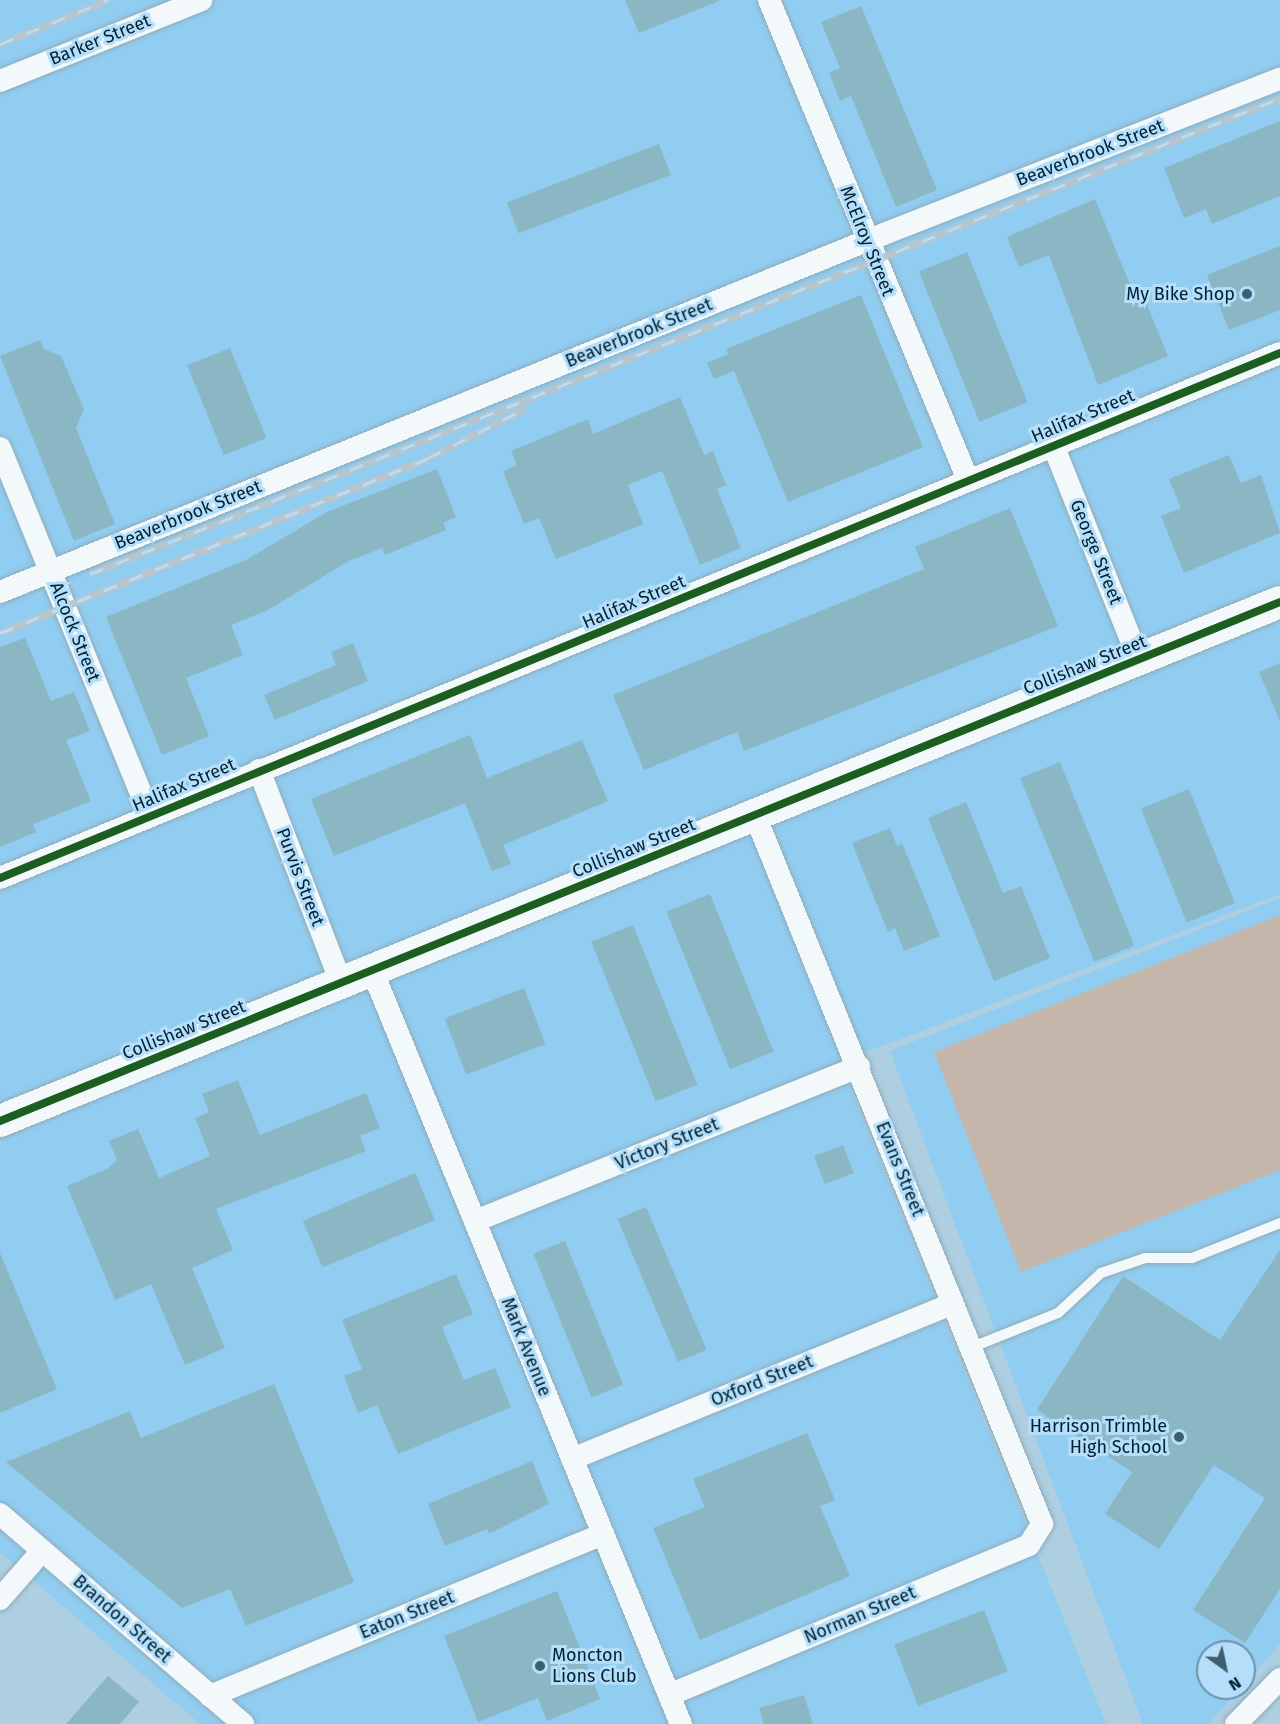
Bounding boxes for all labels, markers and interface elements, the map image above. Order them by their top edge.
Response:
street label: Barker Street [46,10,154,70]
street label: Beaverbrook Street [1013,115,1167,191]
street label: McElroy Street [835,183,899,299]
place label: My Bike Shop [1126,283,1235,305]
marker: My Bike Shop [1240,287,1254,301]
street label: Beaverbrook Street [562,294,716,372]
street label: Halifax Street [1028,385,1138,447]
street label: Beaverbrook Street [111,476,265,554]
street label: George Street [1065,497,1127,607]
street label: Halifax Street [579,571,689,633]
street label: Alcock Street [45,579,105,685]
street label: Collishaw Street [1020,630,1150,700]
street label: Halifax Street [129,754,239,816]
street label: Collishaw Street [569,813,699,883]
street label: Purvis Street [271,825,329,929]
street label: Collishaw Street [119,995,249,1065]
street label: Victory Street [612,1113,722,1175]
street label: Evans Street [871,1119,929,1219]
street label: Mark Avenue [496,1295,556,1399]
street label: Oxford Street [708,1351,816,1411]
place label: Harrison Trimble High School [1030,1416,1167,1458]
marker: Harrison Trimble High School [1172,1430,1186,1444]
street label: Brandon Street [68,1570,176,1668]
street label: Norman Street [801,1582,919,1648]
street label: Eaton Street [357,1586,457,1644]
north arrow [1196,1640,1256,1700]
place label: Moncton Lions Club [552,1645,637,1688]
marker: Moncton Lions Club [533,1659,547,1673]
text: N [1225,1673,1245,1695]

